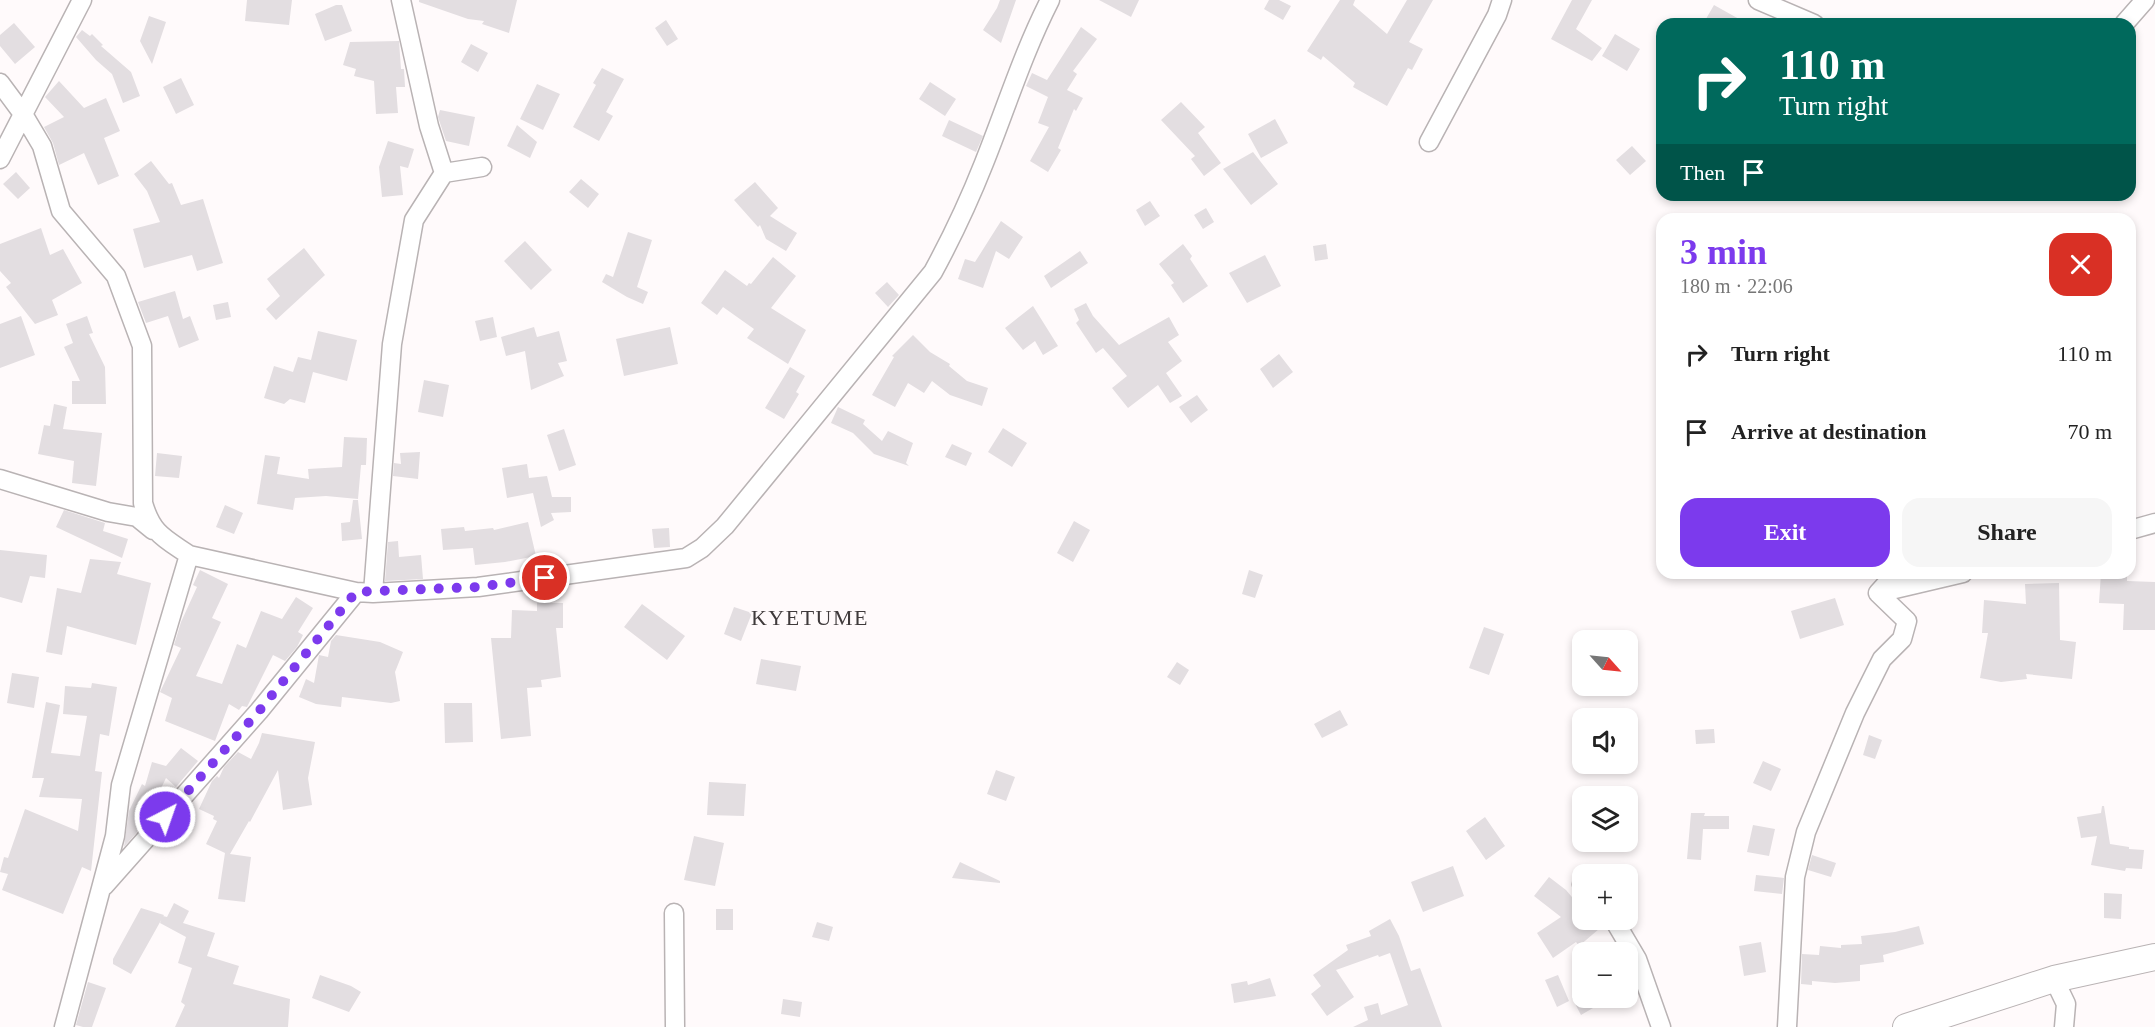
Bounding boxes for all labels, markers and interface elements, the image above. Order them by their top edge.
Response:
icon: right [1680,42,1758,120]
text: 110 m [1779,42,1885,88]
text: Turn right [1779,91,1888,121]
icon: arrive [1737,156,1770,189]
text: Then [1680,160,1725,185]
text: 3 min [1680,232,1767,272]
button: close [2049,233,2112,296]
text: 180 m · 22:06 [1680,275,1793,297]
icon: right [1680,338,1713,371]
text: Turn right [1731,341,1830,366]
text: 110 m [2057,341,2112,366]
icon: arrive [1680,416,1713,449]
text: Arrive at destination [1731,419,1927,444]
text: 70 m [2067,419,2112,444]
button: Exit [1680,498,1890,567]
button: Share [1902,498,2112,567]
pin [519,552,570,603]
icon: arrive [528,561,561,594]
district label: KYETUME [751,605,869,630]
north arrow [1572,630,1638,696]
map controls [1572,630,1638,1008]
button: sound [1572,708,1638,774]
position arrow [133,785,197,849]
button: layers [1572,786,1638,852]
button: + [1572,864,1638,930]
button: − [1572,942,1638,1008]

